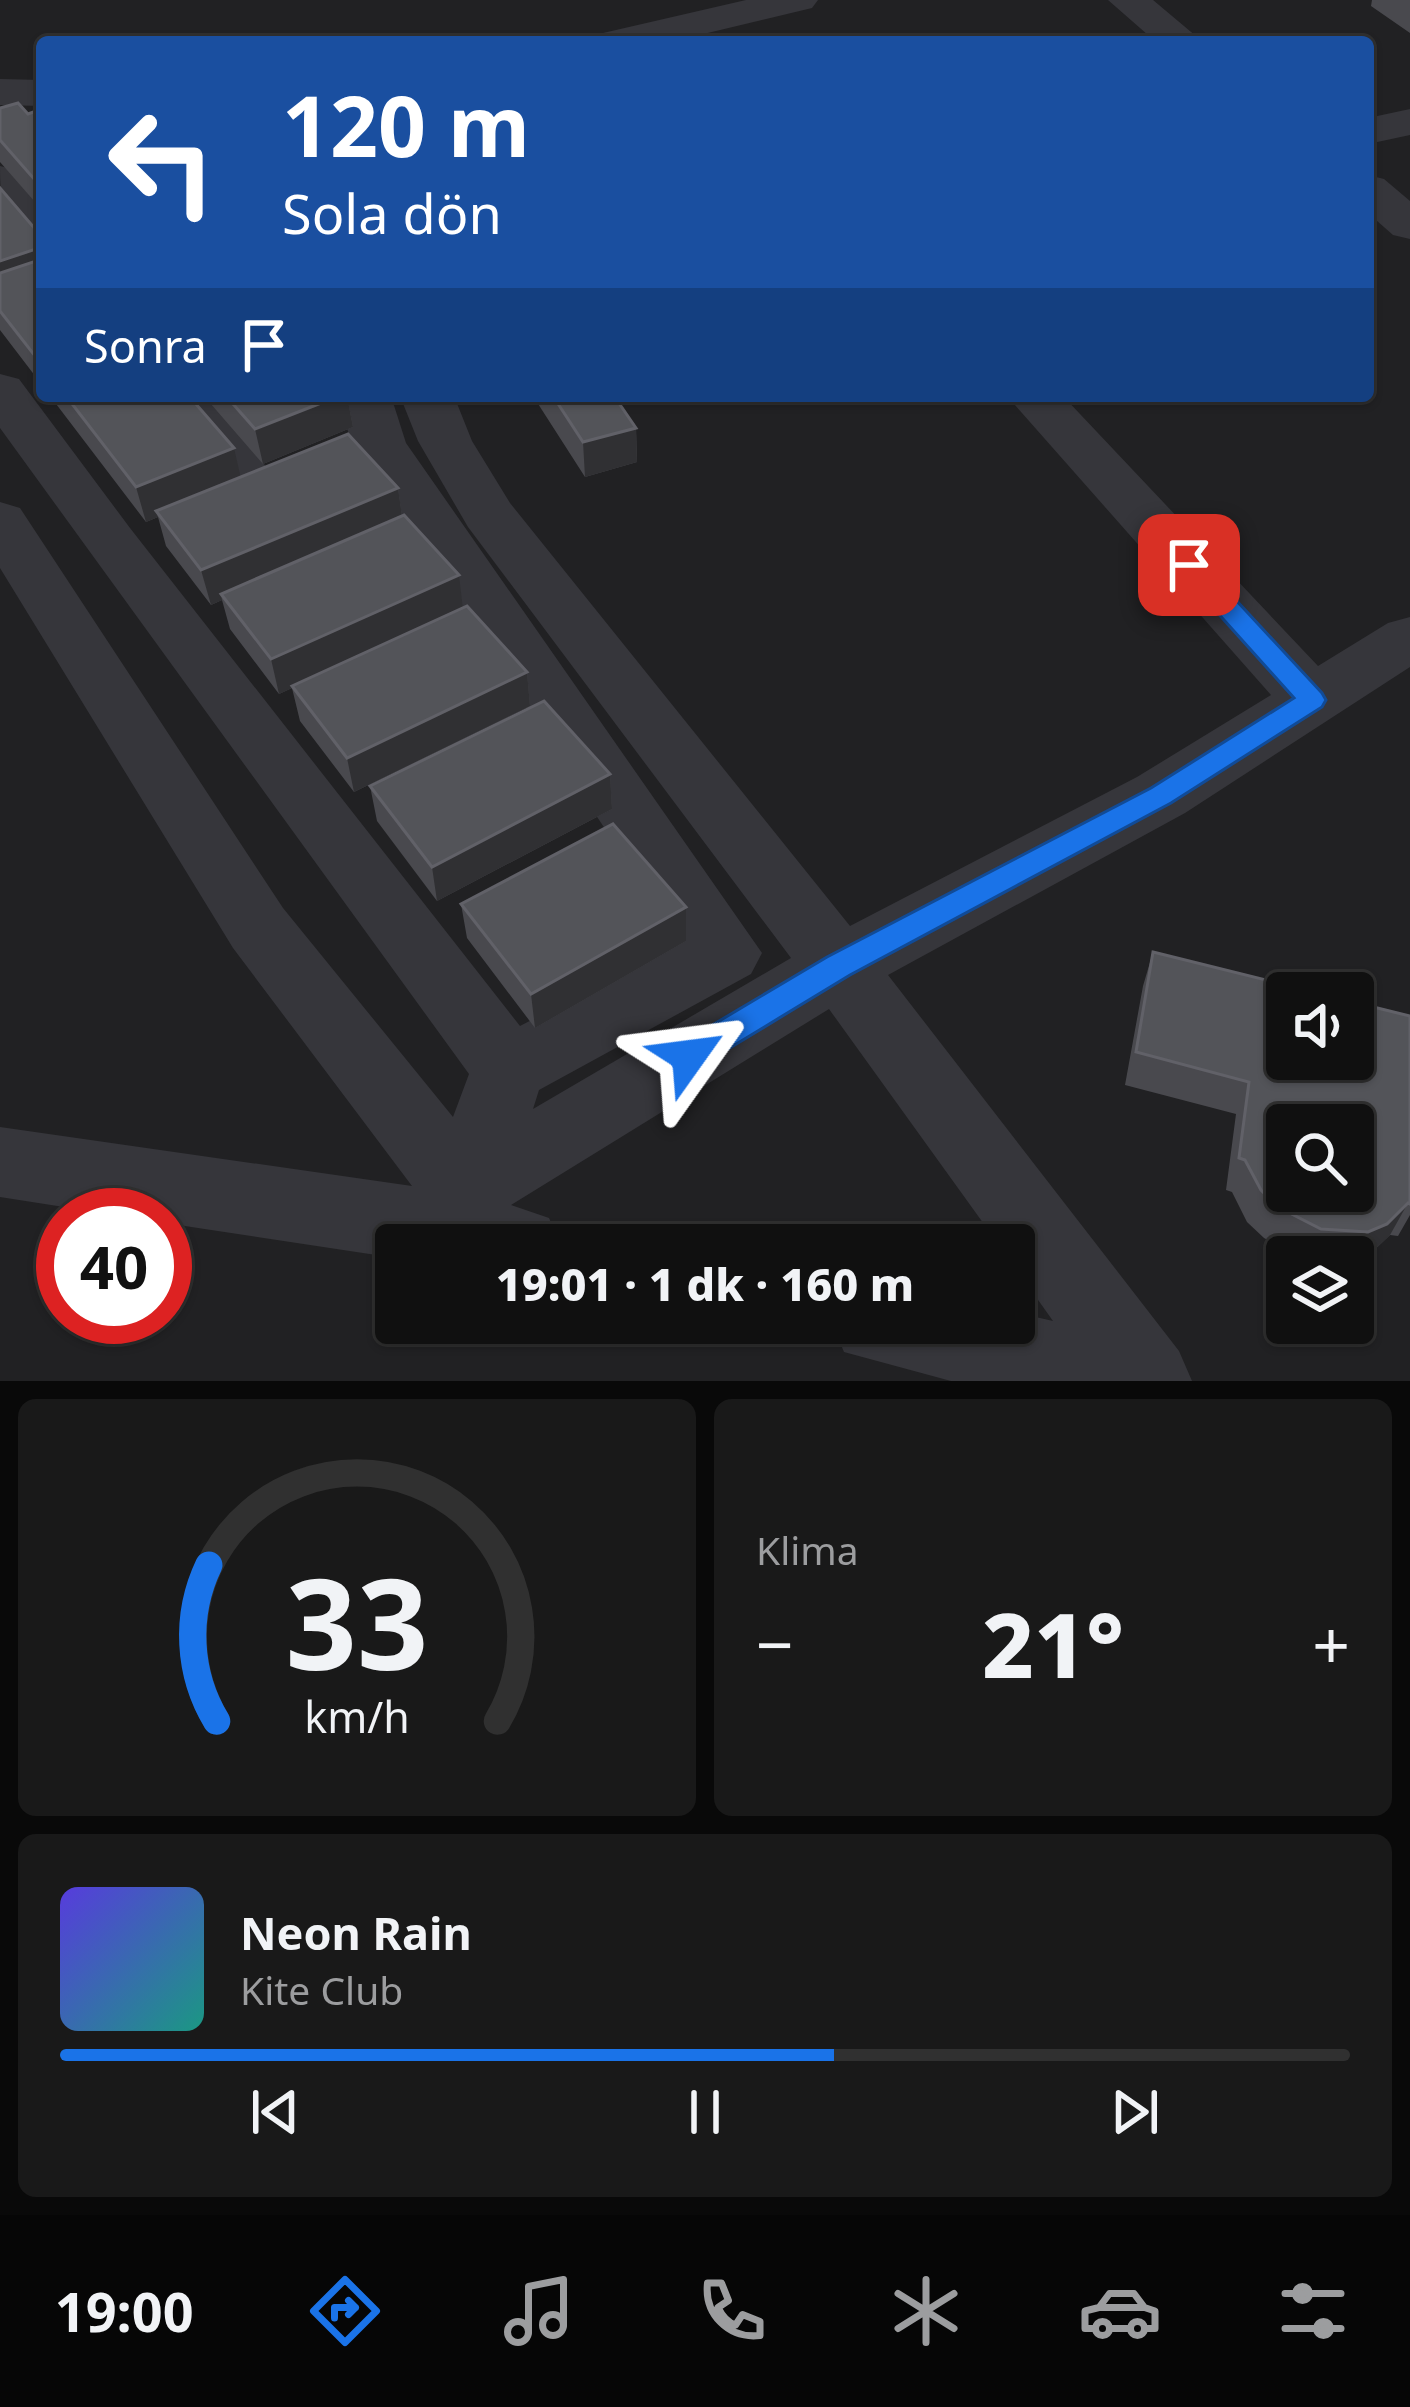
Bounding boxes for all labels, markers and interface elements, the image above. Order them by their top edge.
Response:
text: 120 m [282,67,530,182]
icon: left [84,84,240,240]
text: Sola dön [282,176,502,250]
icon: arrive [231,312,297,378]
text: Sonra [84,315,207,376]
pin [1138,514,1240,616]
icon: arrive [1156,532,1222,598]
map controls [1266,972,1374,1344]
button: sound [1266,972,1374,1080]
position arrow [626,993,752,1119]
button: search [1266,1104,1374,1212]
speed limit sign: 40 [36,1188,192,1344]
button: layers [1266,1236,1374,1344]
text: 19:01 · 1 dk · 160 m [496,1253,914,1314]
text: Klima [756,1523,859,1576]
text: 33 [286,1537,428,1707]
text: 21° [982,1582,1124,1704]
text: − [756,1598,794,1688]
text: + [1312,1598,1350,1688]
text: km/h [304,1686,410,1745]
text: Neon Rain [240,1902,472,1963]
text: Kite Club [240,1963,403,2016]
icon: previous [242,2079,308,2145]
icon: pause [672,2079,738,2145]
icon: next [1102,2079,1168,2145]
icon: directions [303,2269,387,2353]
icon: music [497,2269,581,2353]
icon: phone [690,2269,774,2353]
icon: climate [884,2269,968,2353]
icon: car [1078,2269,1162,2353]
icon: filters [1271,2269,1355,2353]
text: 19:00 [55,2274,194,2348]

